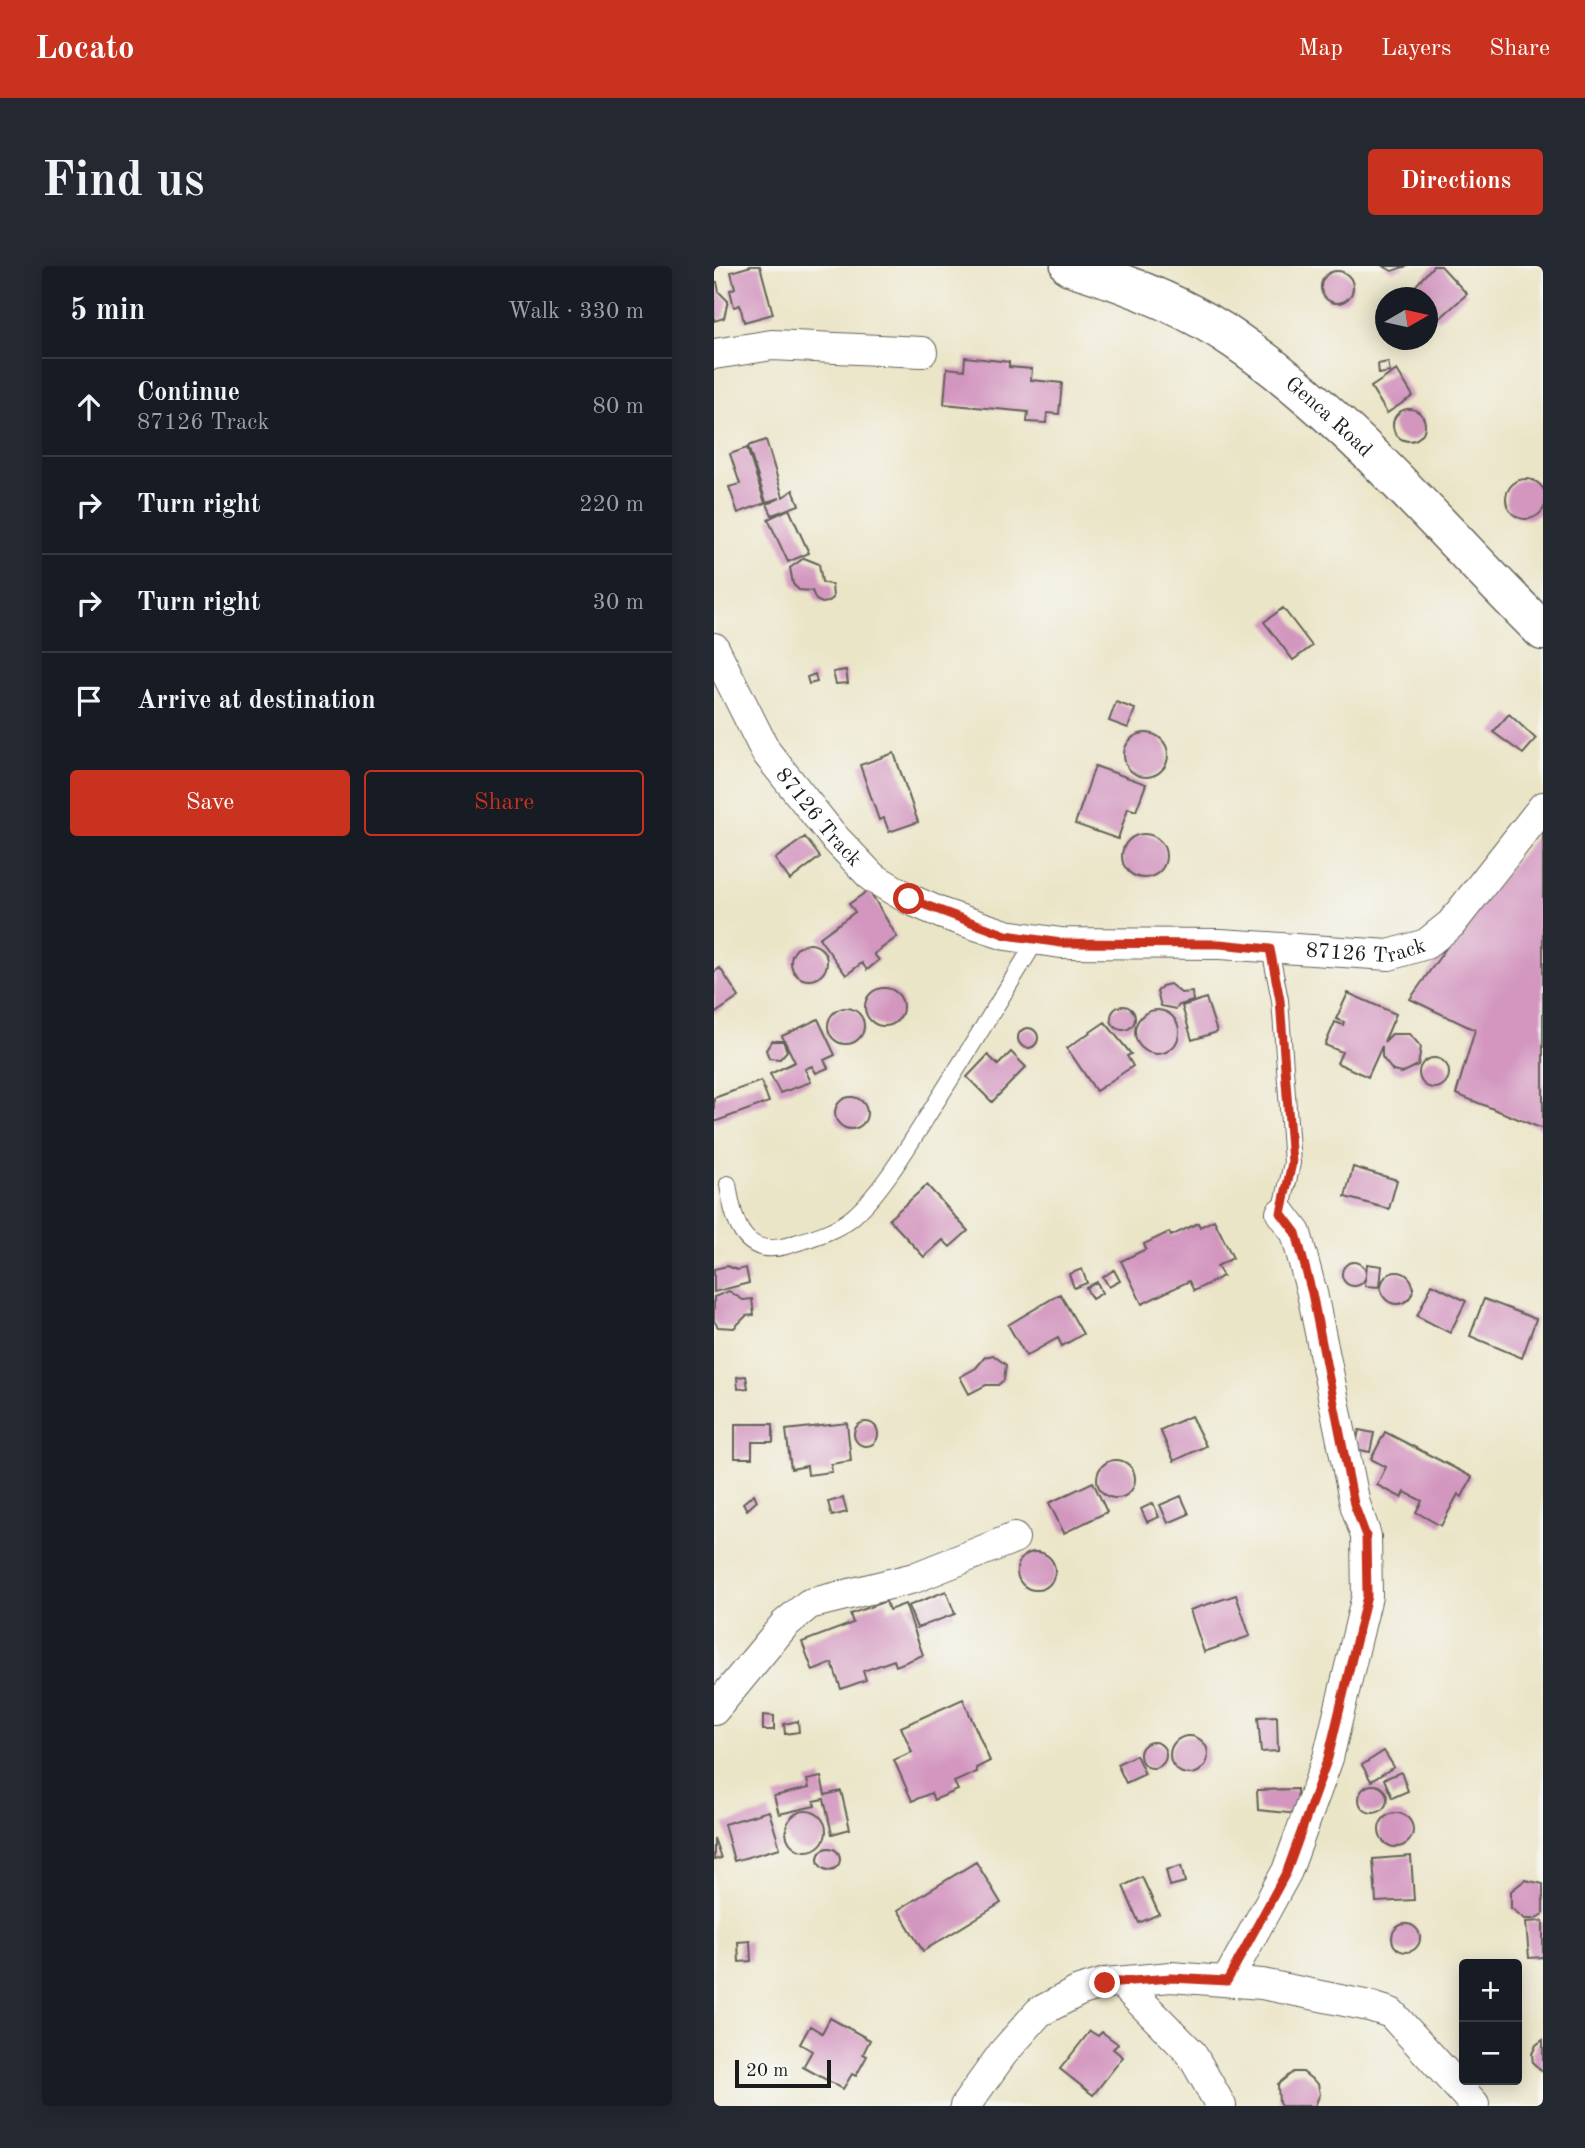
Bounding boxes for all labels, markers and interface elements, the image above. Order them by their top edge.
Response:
text: Locato [35,33,135,66]
text: Map [1299,37,1343,61]
text: Layers [1381,37,1451,61]
text: Share [1489,37,1550,61]
button: Directions [1368,149,1543,215]
text: Find us [42,158,205,207]
north arrow [1375,287,1438,350]
text: 5 min [70,296,145,326]
text: Walk · 330 m [508,300,644,323]
street label: Genca Road [1281,373,1376,461]
text: Continue [137,380,240,406]
icon: ahead [70,388,108,426]
text: 80 m [593,395,644,418]
text: 87126 Track [137,411,269,434]
icon: right [70,486,108,524]
text: Turn right [137,492,260,518]
text: 220 m [579,493,644,516]
icon: right [70,584,108,622]
text: Turn right [137,590,260,616]
text: 30 m [593,591,644,614]
icon: arrive [70,682,108,720]
text: Arrive at destination [137,688,376,714]
street label: 87126 Track [771,765,865,871]
button: Save [70,770,350,836]
button: Share [364,770,644,836]
route start [893,883,924,914]
street label: 87126 Track [1305,936,1429,967]
map controls [1459,1959,1522,2085]
button: + [1459,1959,1522,2022]
route end [1089,1967,1120,1998]
button: − [1459,2022,1522,2085]
scale bar [735,2057,831,2089]
text: 20 m [746,2062,788,2081]

